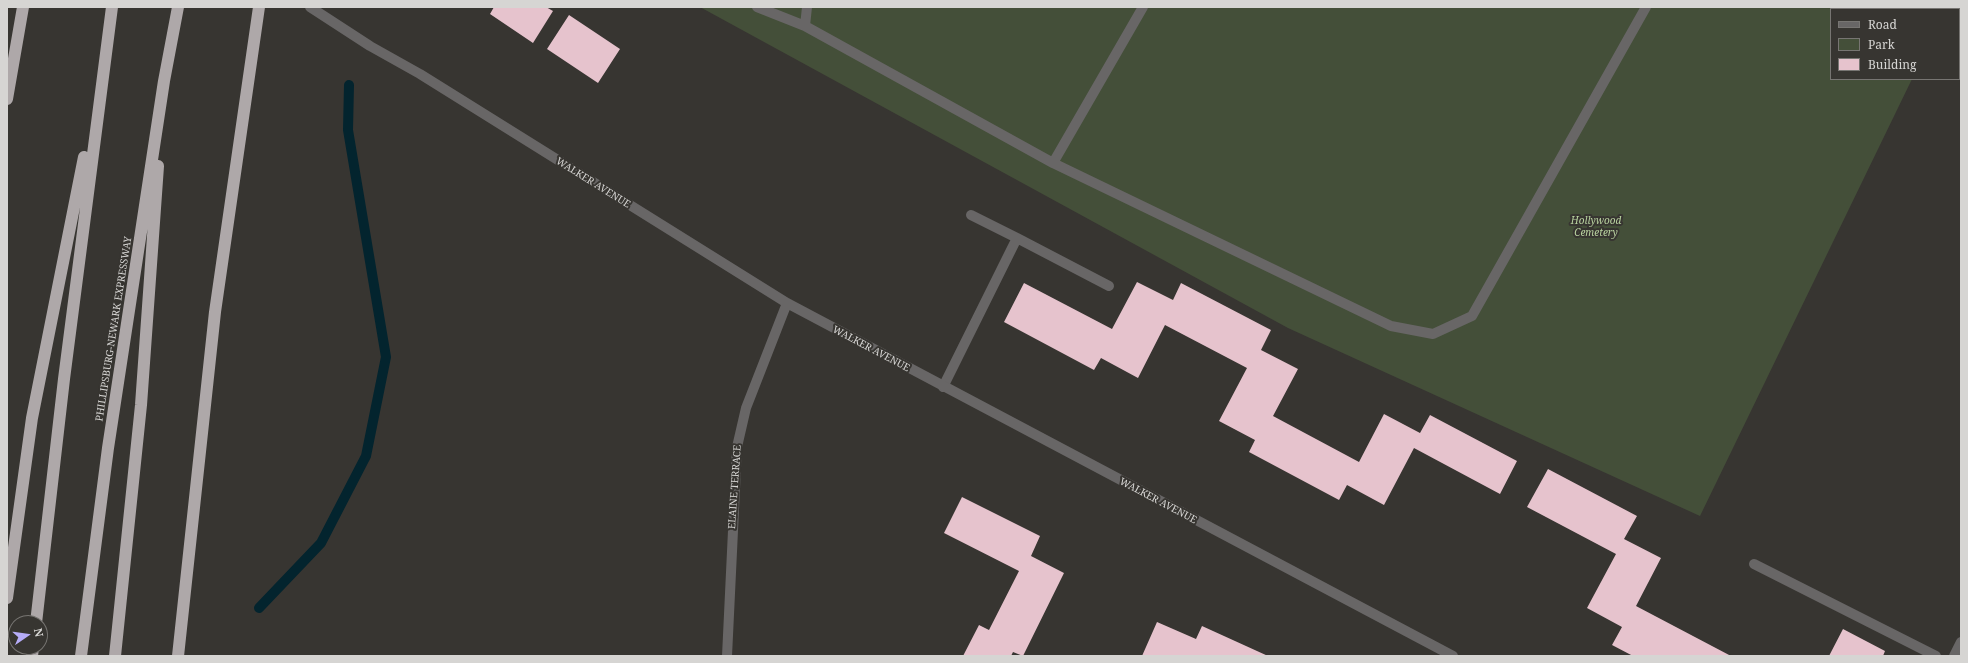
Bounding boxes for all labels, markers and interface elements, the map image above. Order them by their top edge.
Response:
legend [1830,8,1960,80]
text: Road [1868,16,1897,33]
text: Park [1868,36,1895,53]
text: Building [1868,56,1916,73]
street label: WALKER AVENUE [553,155,633,211]
park label: Hollywood Cemetery [1571,215,1621,238]
street label: PHILLIPSBURG-NEWARK EXPRESSWAY [93,236,135,422]
street label: WALKER AVENUE [830,324,912,374]
street label: ELAINE TERRACE [726,445,744,529]
street label: WALKER AVENUE [1117,476,1199,526]
north arrow [8,615,48,655]
text: N [31,626,47,638]

